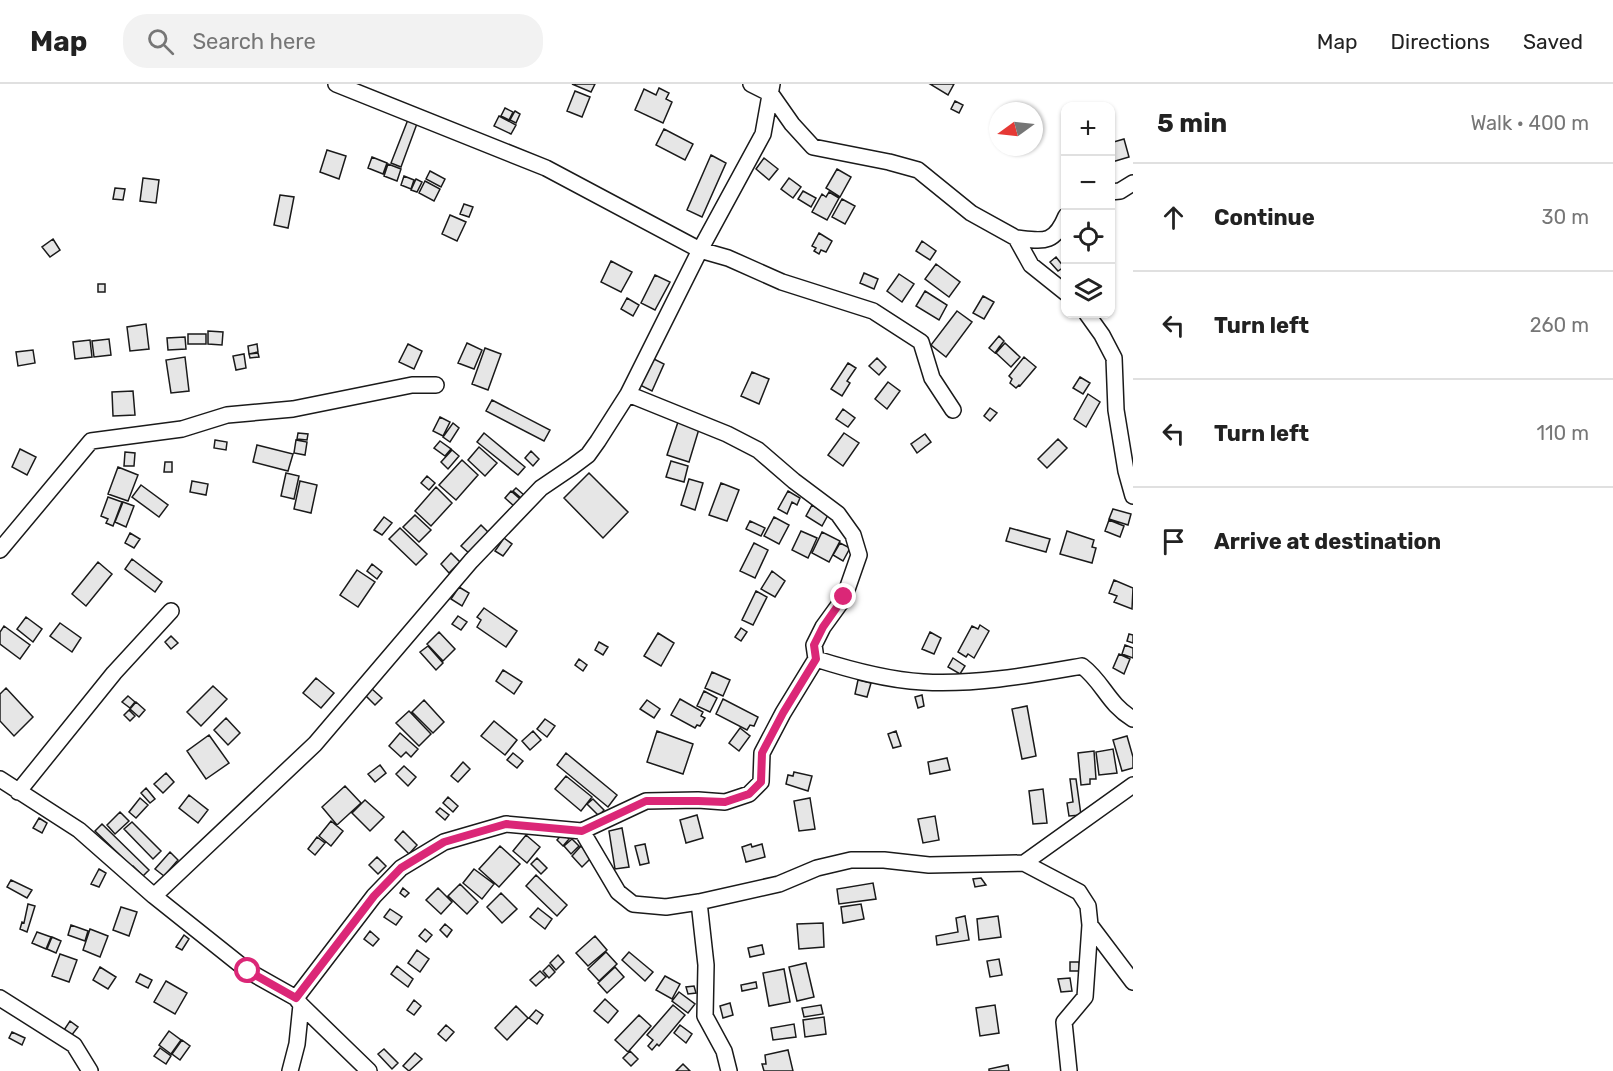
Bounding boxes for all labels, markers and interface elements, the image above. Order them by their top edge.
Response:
search box [123,14,543,68]
text: Map [30,25,87,58]
icon: search [144,25,177,58]
text: Search here [192,28,316,55]
text: Map [1317,29,1358,54]
text: Directions [1391,29,1490,54]
text: Saved [1523,29,1583,54]
north arrow [989,102,1043,156]
map controls [1061,102,1115,318]
button: + [1061,102,1115,156]
text: 5 min [1157,108,1227,139]
text: Walk · 400 m [1470,111,1589,135]
button: − [1061,156,1115,210]
icon: ahead [1157,201,1190,234]
text: Continue [1214,204,1315,231]
text: 30 m [1542,205,1589,229]
button: locate [1061,210,1115,264]
button: layers [1061,264,1115,318]
icon: left [1157,309,1190,342]
text: Turn left [1214,312,1309,339]
text: 260 m [1530,313,1589,337]
icon: left [1157,417,1190,450]
text: Turn left [1214,420,1309,447]
text: 110 m [1537,421,1589,445]
icon: arrive [1157,525,1190,558]
text: Arrive at destination [1214,528,1441,555]
route end [830,583,856,609]
route start [234,957,260,983]

